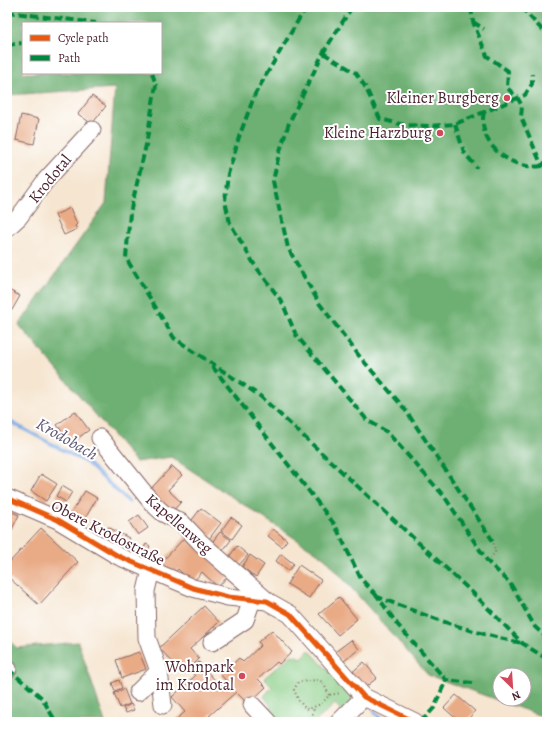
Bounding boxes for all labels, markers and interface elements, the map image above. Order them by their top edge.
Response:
legend [22,22,162,74]
text: Cycle path [58,30,109,46]
text: Path [58,50,81,66]
place label: Kleiner Burgberg [386,87,499,109]
marker: Kleiner Burgberg [502,93,512,103]
place label: Kleine Harzburg [324,122,432,144]
marker: Kleine Harzburg [435,128,445,138]
street label: Krodotal [23,150,77,208]
water label: Krodobach [32,412,102,466]
street label: Kapellenweg [141,489,217,559]
street label: Obere Krodostraße [47,495,169,571]
place label: Wohnpark im Krodotal [156,656,234,696]
north arrow [492,667,532,707]
marker: Wohnpark im Krodotal [237,671,247,681]
text: N [509,687,523,704]

